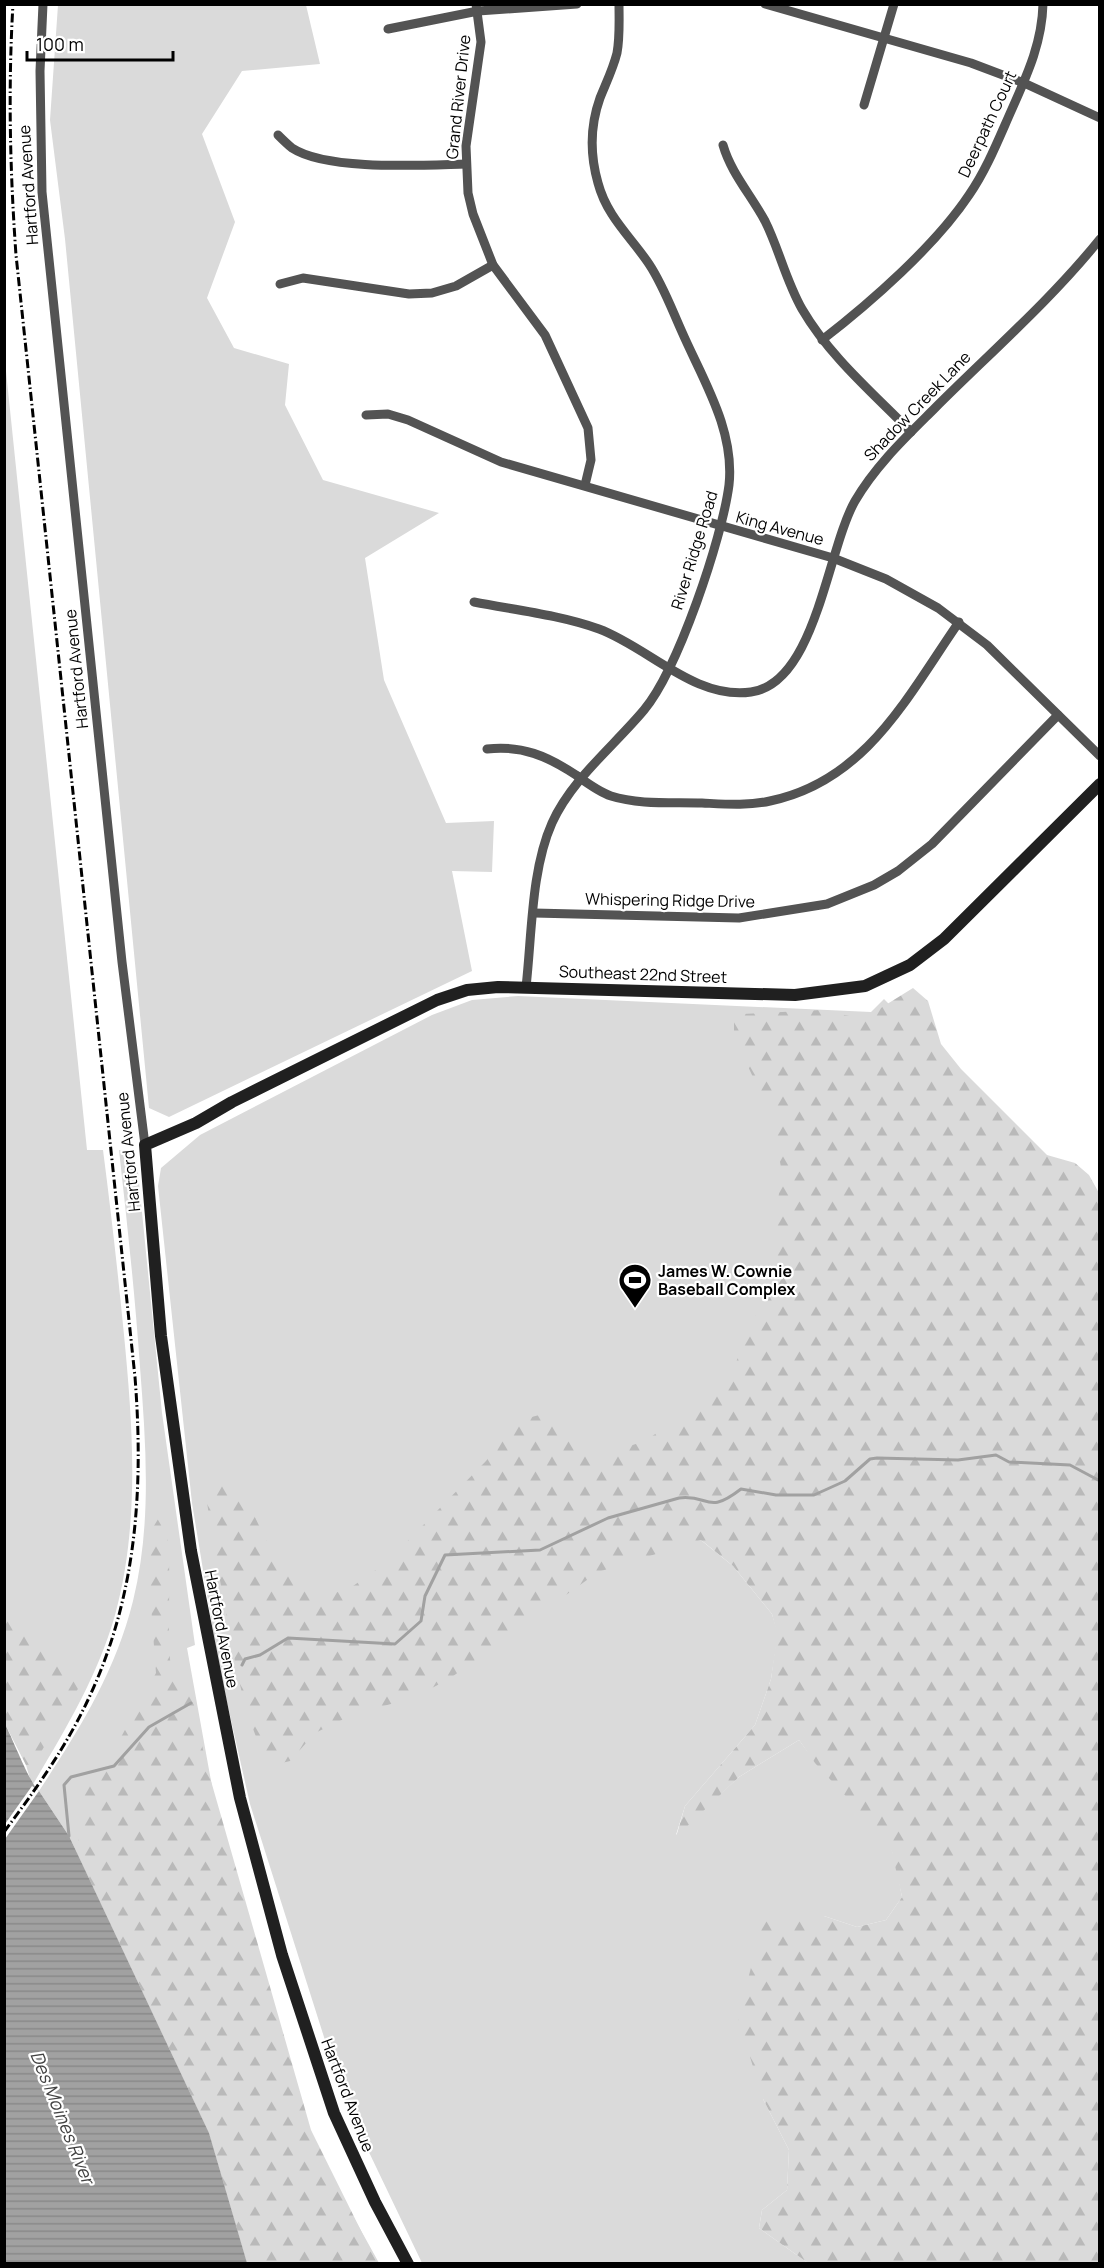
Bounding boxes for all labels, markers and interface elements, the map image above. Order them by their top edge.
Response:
scale bar [27,24,172,62]
text: 100 m [36,32,84,56]
street label: Grand River Drive [441,34,475,160]
street label: Deerpath Court [953,67,1021,181]
street label: Hartford Avenue [13,124,43,246]
street label: Shadow Creek Lane [859,346,975,466]
street label: River Ridge Road [665,488,723,612]
street label: King Avenue [734,506,826,550]
street label: Hartford Avenue [59,608,93,730]
street label: Whispering Ridge Drive [585,888,755,912]
street label: Southeast 22nd Street [559,960,727,988]
street label: Hartford Avenue [111,1091,145,1213]
place label: James W. Cownie Baseball Complex [658,1260,796,1300]
sports icon: James W. Cownie Baseball Complex [617,1262,653,1309]
street label: Hartford Avenue [200,1568,244,1690]
street label: Hartford Avenue [316,2035,380,2155]
water label: Des Moines River [25,2047,102,2189]

